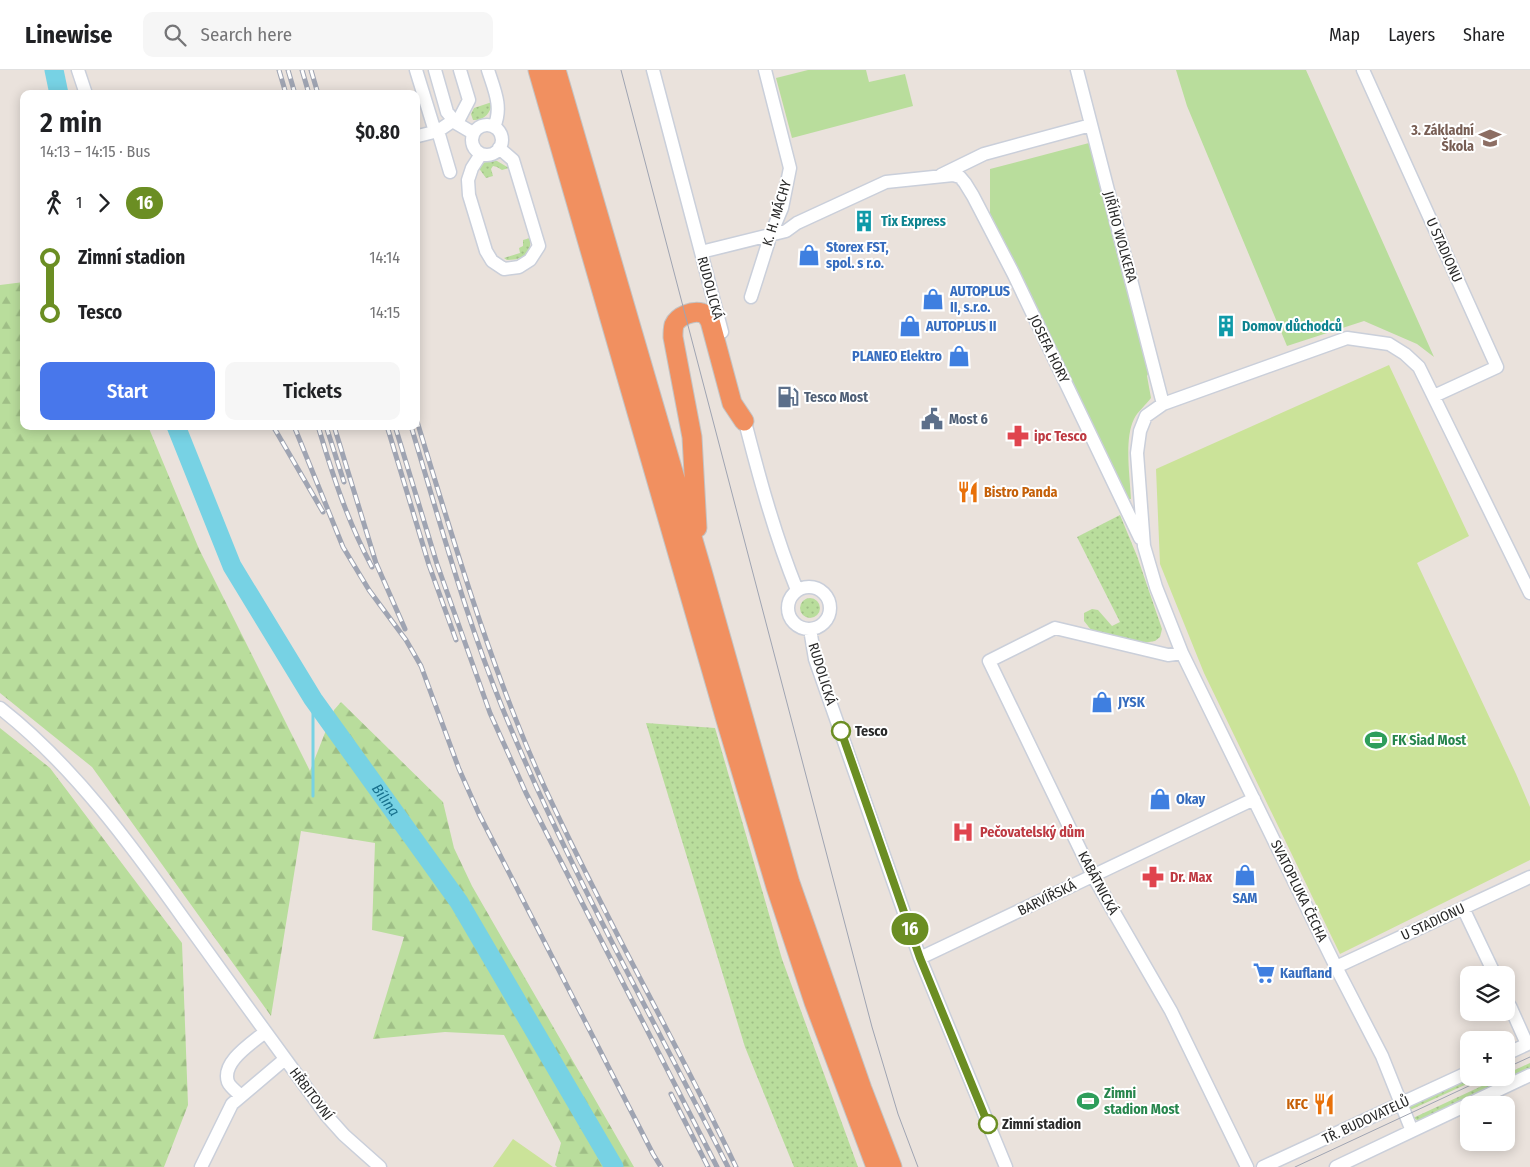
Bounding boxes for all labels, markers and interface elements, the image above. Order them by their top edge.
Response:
search box [143,12,493,57]
text: Linewise [25,21,113,49]
icon: search [161,21,189,49]
text: Search here [201,23,292,46]
text: Map [1329,24,1360,46]
text: Layers [1388,24,1435,46]
text: Share [1463,24,1505,46]
text: 2 min [40,106,102,139]
text: $0.80 [355,121,400,144]
place label: 3. Základní Škola [1410,122,1474,155]
school or university icon: 3. Základní Škola [1477,125,1503,151]
text: 14:13 – 14:15 · Bus [40,142,150,161]
street label: K. H. MÁCHY [758,178,795,248]
icon: walk [40,189,68,217]
icon: forward [90,189,118,217]
street label: JIŘÍHO WOLKERA [1100,189,1141,285]
text: 16 [136,192,153,214]
text: 1 [76,193,82,212]
building icon: Tix Express [851,208,877,234]
place label: Tix Express [881,213,946,230]
street label: U STADIONU [1422,215,1466,285]
place label: Storex FST, spol. s r.o. [826,239,889,272]
shop icon: Storex FST, spol. s r.o. [796,242,822,268]
text: Zimní stadion [78,246,185,269]
text: 14:14 [369,248,400,267]
street label: RUDOLICKÁ [693,254,728,322]
place label: AUTOPLUS II, s.r.o. [949,283,1010,316]
shop icon: AUTOPLUS II, s.r.o. [920,286,946,312]
text: Tesco [78,301,122,324]
text: 14:15 [370,303,400,322]
street label: JOSEFA HORY [1025,312,1073,386]
shop icon: AUTOPLUS II [897,313,923,339]
building icon: Domov důchodců [1213,313,1239,339]
place label: AUTOPLUS II [925,318,997,335]
place label: Domov důchodců [1242,318,1342,335]
shop icon: PLANEO Elektro [946,343,972,369]
place label: PLANEO Elektro [852,348,943,365]
button: Start [40,362,215,420]
button: Tickets [225,362,400,420]
fuel station icon: Tesco Most [775,384,801,410]
place label: Tesco Most [804,389,869,406]
public building icon: Most 6 [919,406,945,432]
place label: Most 6 [949,411,988,428]
pharmacy icon: ipc Tesco [1005,423,1031,449]
place label: ipc Tesco [1034,428,1087,445]
restaurant icon: Bistro Panda [955,479,981,505]
place label: Bistro Panda [984,484,1058,501]
street label: RUDOLICKÁ [804,640,841,708]
shop icon: JYSK [1089,689,1115,715]
place label: JYSK [1117,694,1146,711]
marker: Tesco [831,721,851,741]
place label: Tesco [855,723,888,740]
sports icon: FK Siad Most [1363,727,1389,753]
place label: FK Siad Most [1392,732,1467,749]
water label: Bílina [368,780,403,820]
shop icon: Okay [1147,786,1173,812]
place label: Okay [1176,791,1205,808]
hospital icon: Pečovatelský dům [950,819,976,845]
place label: Pečovatelský dům [980,824,1085,841]
street label: SVATOPLUKA ČECHA [1267,837,1332,945]
street label: KABÁTNICKÁ [1074,848,1123,918]
shop icon: SAM [1232,862,1258,888]
pharmacy icon: Dr. Max [1140,864,1166,890]
place label: Dr. Max [1170,869,1212,886]
street label: BARVÍŘSKÁ [1015,875,1079,919]
place label: SAM [1233,890,1257,907]
street label: U STADIONU [1398,900,1468,944]
line badge: 16 [888,913,932,945]
text: 16 [901,918,919,940]
supermarket icon: Kaufland [1251,960,1277,986]
place label: Kaufland [1280,965,1332,982]
map controls [1460,966,1515,1151]
button: layers [1460,966,1515,1021]
button: + [1460,1031,1515,1086]
street label: HŘBITOVNÍ [286,1064,337,1124]
place label: Zimni stadion Most [1104,1085,1181,1118]
sports icon: Zimni stadion Most [1075,1088,1101,1114]
restaurant icon: KFC [1311,1091,1337,1117]
street label: TŘ. BUDOVATELŮ [1319,1091,1412,1148]
place label: KFC [1287,1096,1309,1113]
button: − [1460,1096,1515,1151]
marker: Zimní stadion [978,1114,998,1134]
place label: Zimní stadion [1002,1116,1081,1133]

